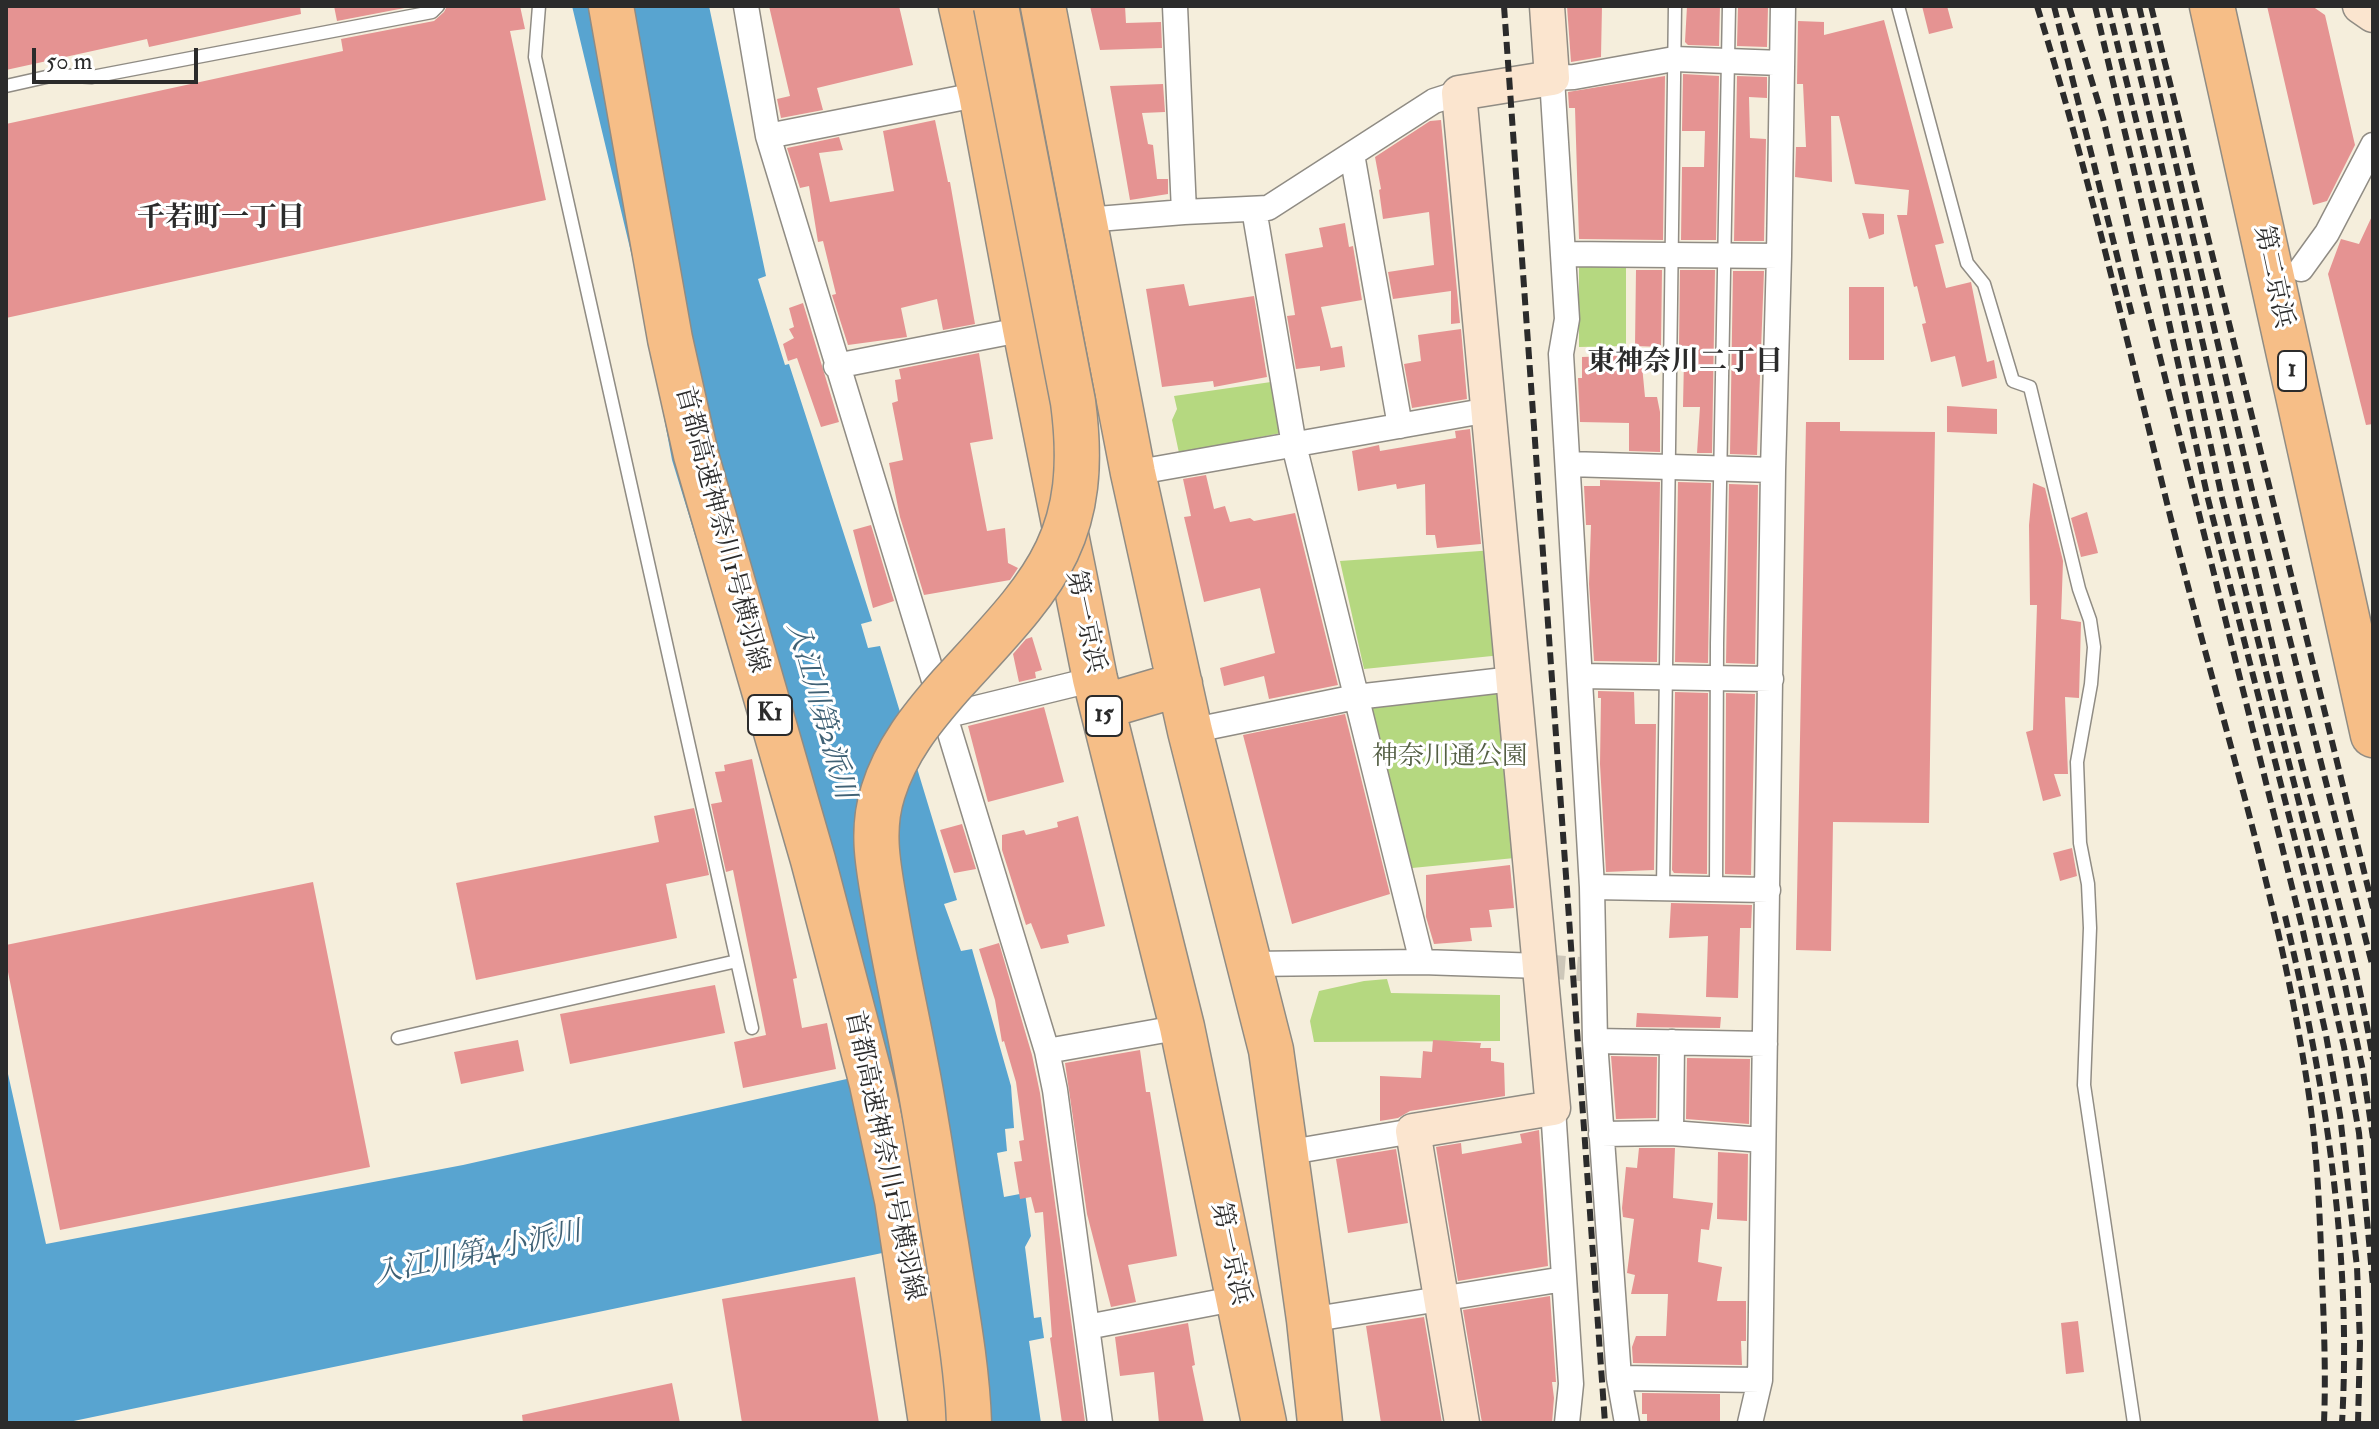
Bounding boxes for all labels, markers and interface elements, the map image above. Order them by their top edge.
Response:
scale bar [36,32,202,82]
text: 50 m [46,46,92,77]
district label: 千若町一丁目 [137,203,305,237]
street label: 第二京浜 [2246,223,2298,331]
district label: 東神奈川二丁目 [1587,347,1783,381]
road number: 1 [2278,351,2306,391]
street label: 首都高速神奈川1号横羽線 [667,383,773,677]
street label: 第一京浜 [1058,568,1110,676]
water label: 入江川第2派川 [778,619,860,803]
road number: K1 [748,695,792,735]
road number: 15 [1086,696,1122,736]
park label: 神奈川通公園 [1372,742,1528,774]
street label: 首都高速神奈川1号横羽線 [837,1008,929,1304]
street label: 第一京浜 [1203,1200,1255,1308]
water label: 入江川第4小派川 [371,1217,585,1293]

